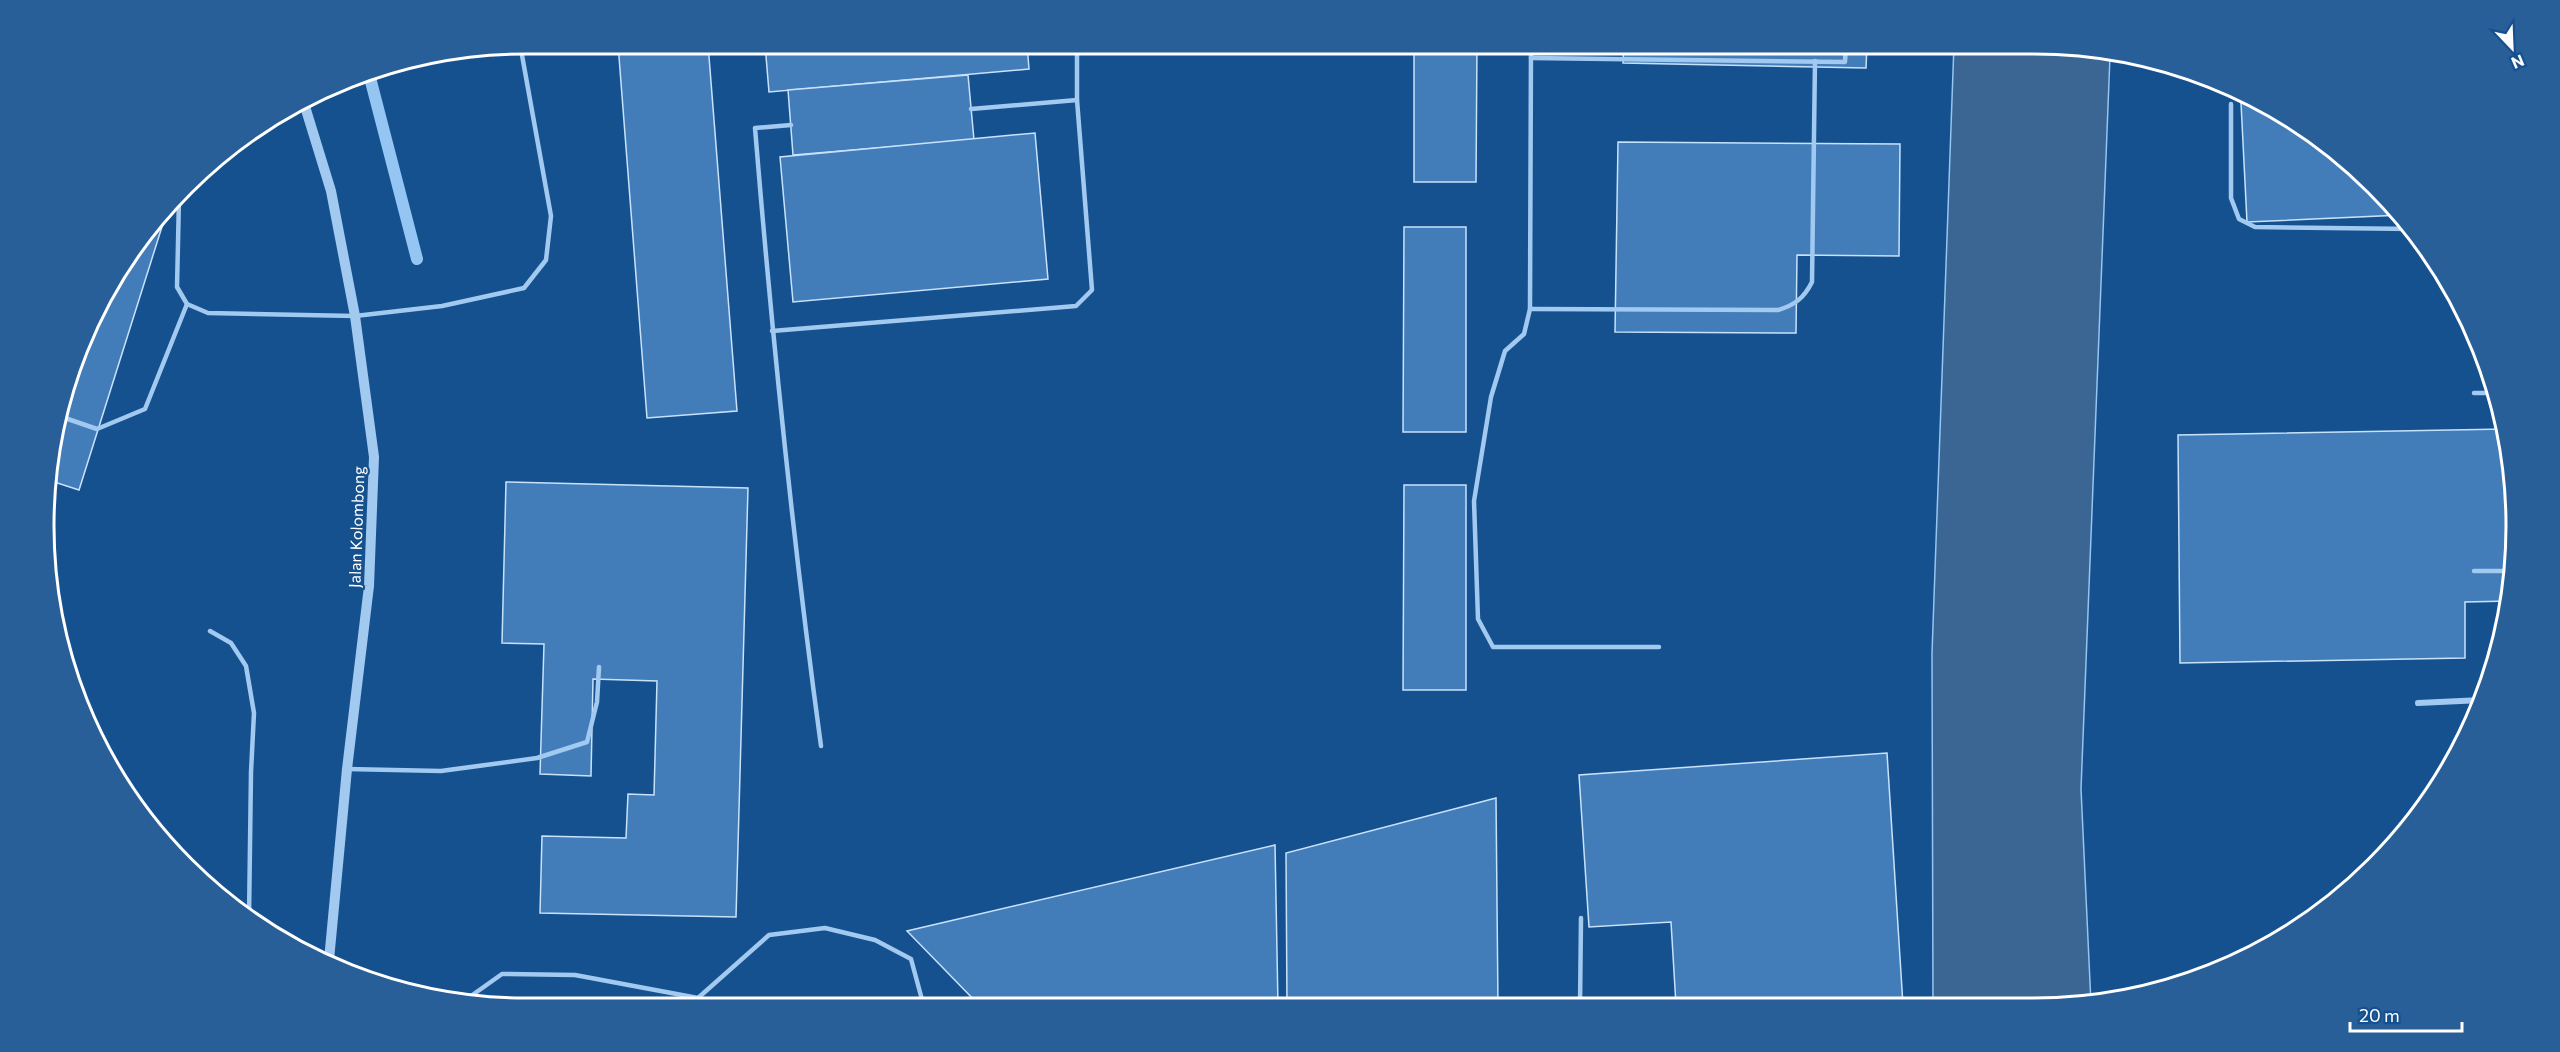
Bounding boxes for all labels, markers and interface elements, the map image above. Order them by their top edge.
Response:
north arrow [2482,18,2542,78]
text: N [2509,51,2527,73]
street label: Jalan Kolombong [344,465,368,588]
scale bar [2350,995,2462,1033]
text: 20 m [2359,1004,2400,1026]

